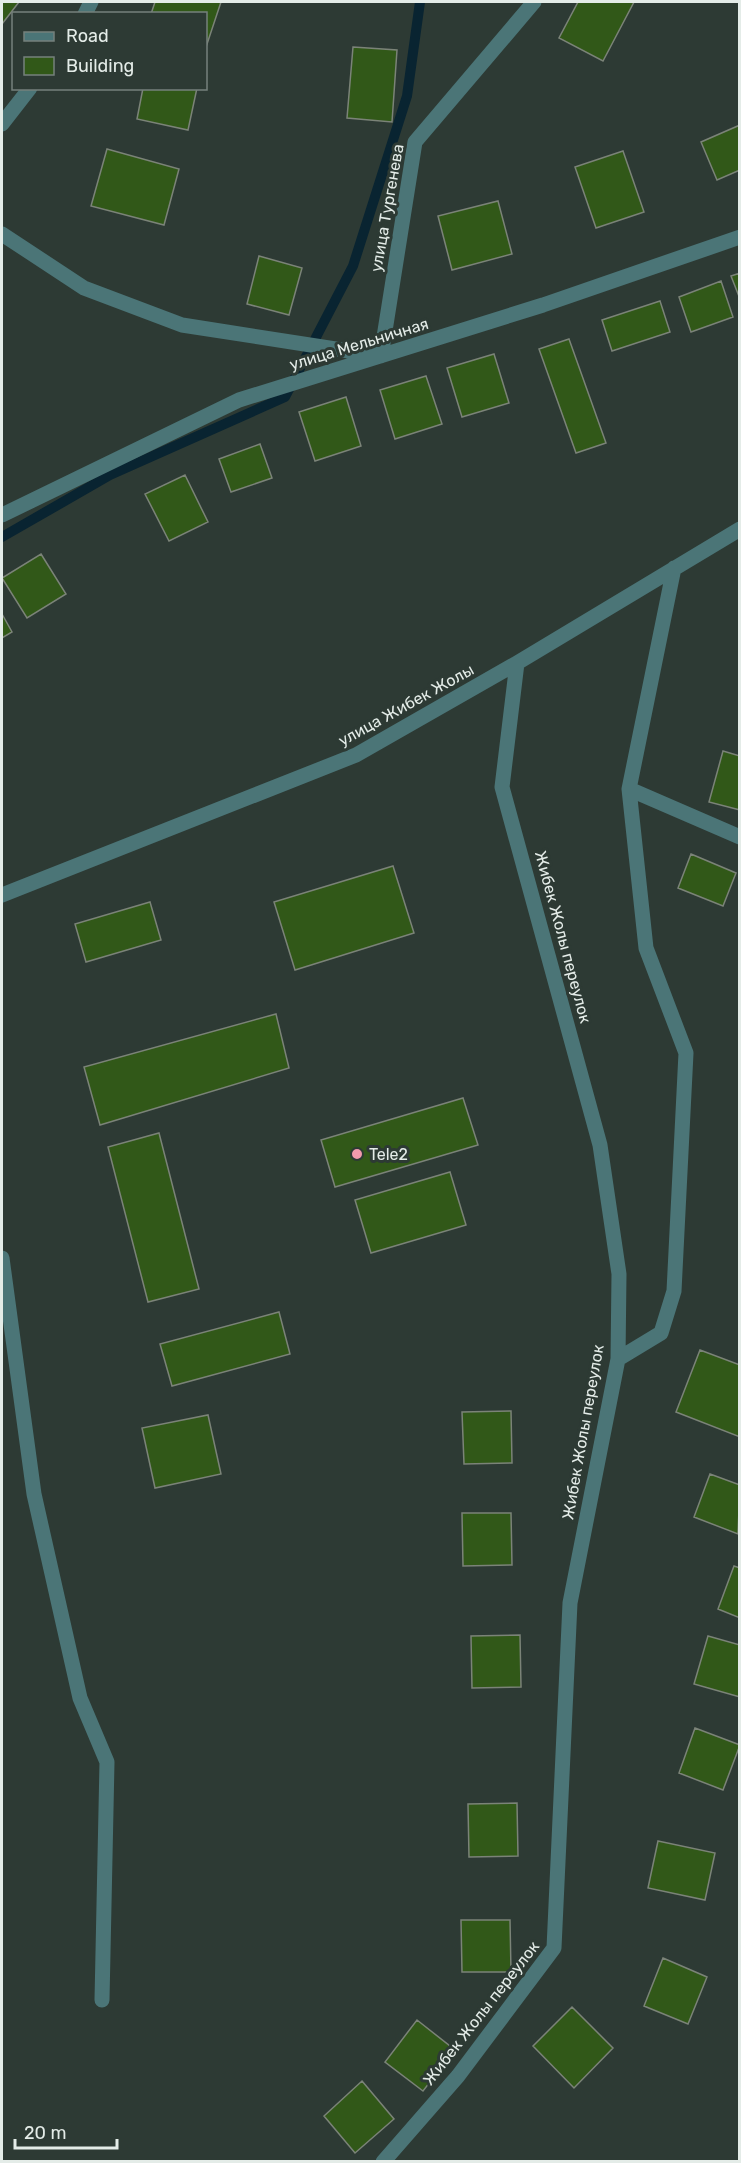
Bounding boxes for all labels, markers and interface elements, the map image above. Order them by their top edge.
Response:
legend [12,12,207,90]
text: Road [66,25,109,47]
text: Building [66,55,134,77]
street label: улица Тургенева [366,142,408,274]
street label: улица Мельничная [287,314,431,374]
street label: улица Жибек Жолы [335,660,477,750]
street label: Жибек Жолы переулок [531,849,595,1026]
place label: Tele2 [369,1145,408,1164]
marker: Tele2 [350,1147,364,1161]
street label: Жибек Жолы переулок [558,1342,608,1521]
street label: Жибек Жолы переулок [419,1937,543,2089]
scale bar [15,2112,117,2150]
text: 20 m [24,2122,66,2144]

